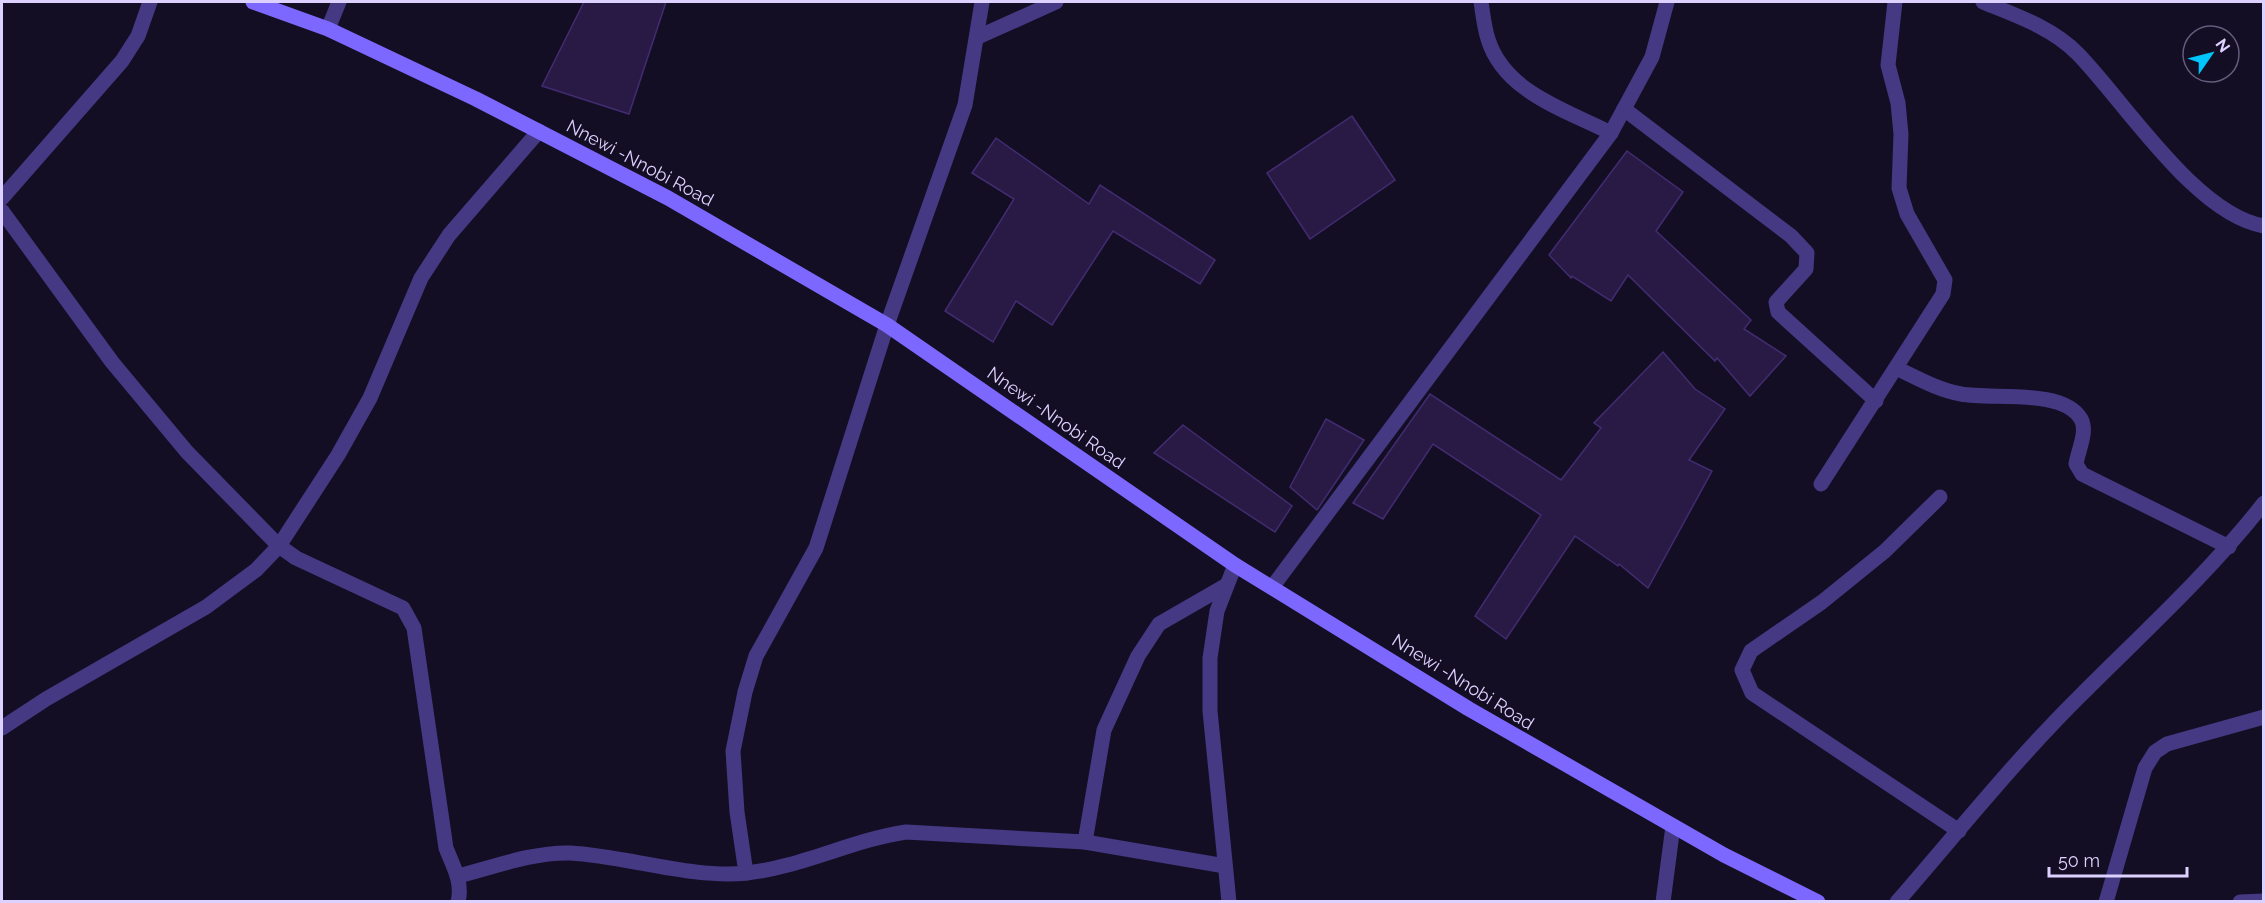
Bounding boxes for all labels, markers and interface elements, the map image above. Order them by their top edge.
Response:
north arrow [2181,24,2241,84]
text: N [2212,35,2234,56]
street label: Nnewi -Nnobi Road [563,115,717,210]
street label: Nnewi -Nnobi Road [983,362,1129,473]
street label: Nnewi -Nnobi Road [1388,629,1538,734]
scale bar [2049,840,2187,878]
text: 50 m [2058,850,2100,871]

